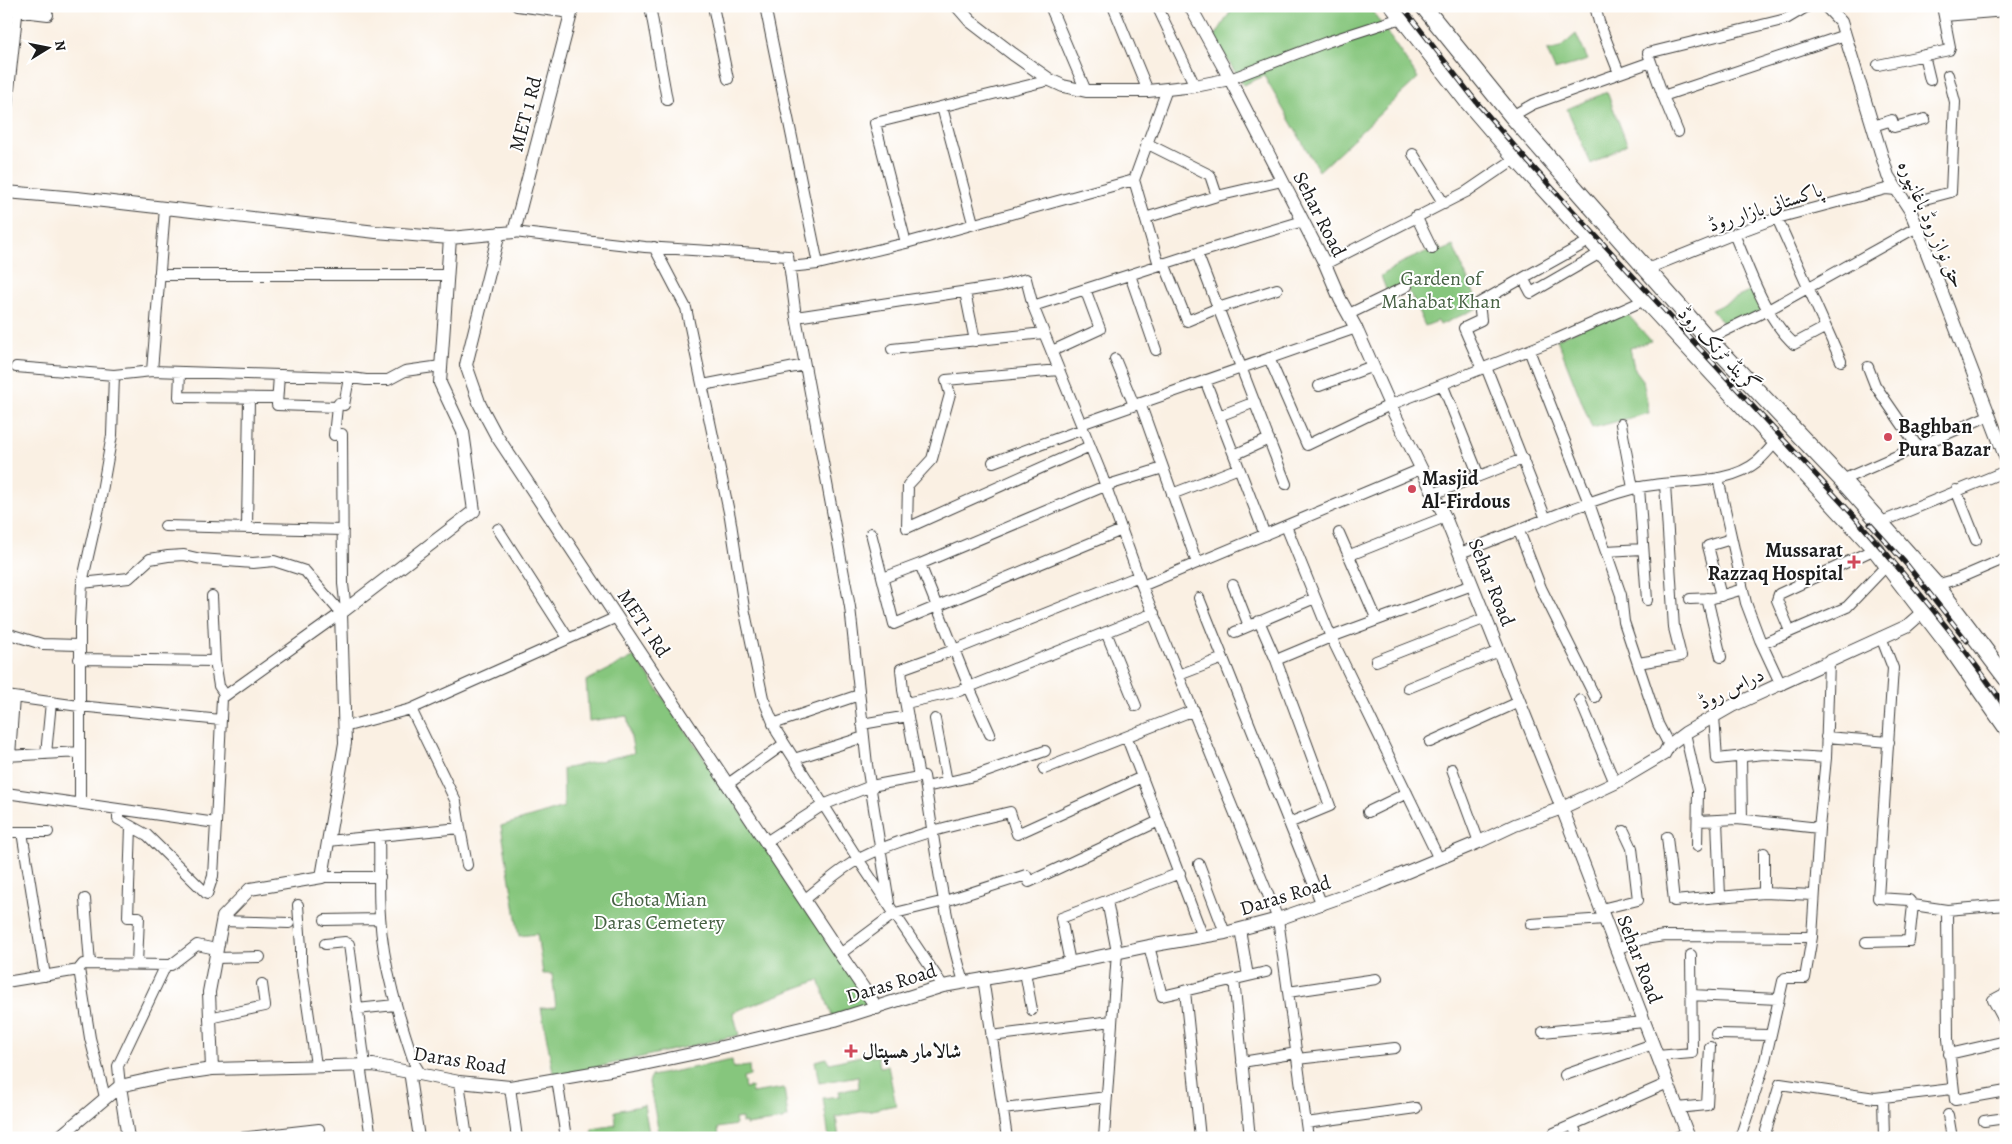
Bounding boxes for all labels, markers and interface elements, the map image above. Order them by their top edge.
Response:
north arrow [22,22,72,72]
text: N [50,39,71,53]
street label: MET 1 Rd [503,73,549,155]
street label: حق نواز روڈ باغانپورہ [1891,156,1972,292]
street label: Sehar Road [1287,167,1353,262]
street label: پاکستانی بازار روڈ [1705,176,1827,240]
park label: Garden of Mahabat Khan [1381,265,1501,315]
street label: گرینڈ ٹرنک روڈ [1672,300,1766,398]
place label: Baghban Pura Bazar [1898,413,1991,463]
marker: Baghban Pura Bazar [1882,431,1894,443]
place label: Masjid Al-Firdous [1421,465,1510,515]
marker: Masjid Al-Firdous [1406,483,1418,495]
street label: Sehar Road [1462,534,1521,630]
place label: Mussarat Razzaq Hospital [1708,537,1844,587]
marker: Mussarat Razzaq Hospital [1847,555,1861,569]
street label: MET 1 Rd [611,584,676,663]
street label: دراس روڈ [1694,661,1769,716]
street label: Daras Road [1236,869,1334,922]
park label: Chota Mian Daras Cemetery [593,886,726,936]
street label: Sehar Road [1610,911,1669,1007]
street label: Daras Road [842,957,940,1010]
place label: شالامار ہسپتال [862,1038,961,1066]
street label: Daras Road [411,1040,509,1081]
marker: شالامار ہسپتال [844,1044,858,1058]

